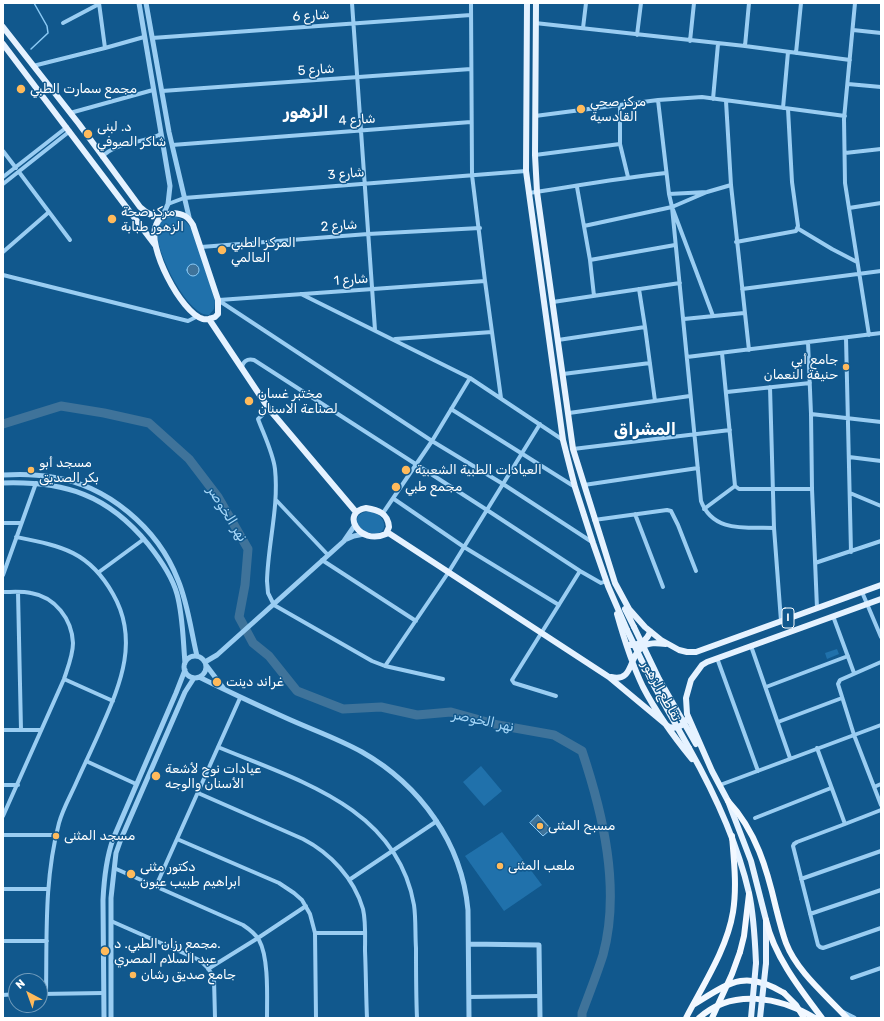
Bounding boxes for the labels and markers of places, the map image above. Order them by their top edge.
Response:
place label: مجمع سمارت الطبي [30,81,137,97]
marker: مجمع سمارت الطبي [15,83,27,95]
place label: مركز صحي القادسية [590,94,646,125]
marker: مركز صحي القادسية [575,103,587,115]
place label: د. لبنى شاكر الصوفي [97,119,166,150]
marker: د. لبنى شاكر الصوفي [82,128,94,140]
place label: مركز صحة الزهور طبابة [121,204,184,235]
marker: مركز صحة الزهور طبابة [106,213,118,225]
place label: المركز الطبي العالمي [231,235,296,266]
marker: المركز الطبي العالمي [216,244,228,256]
place label: جامع أبي حنيفة النعمان [764,352,838,383]
marker: جامع أبي حنيفة النعمان [841,362,851,372]
place label: مختبر غسان لصناعة الاسنان [258,386,338,417]
marker: مختبر غسان لصناعة الاسنان [243,395,255,407]
place label: مسجد أبو بكر الصديق [39,455,99,486]
place label: العيادات الطبية الشعبية [415,462,542,478]
marker: العيادات الطبية الشعبية [400,464,412,476]
marker: مسجد أبو بكر الصديق [26,465,36,475]
place label: مجمع طبي [405,479,462,495]
marker: مجمع طبي [390,481,402,493]
place label: غراند دينت [226,674,284,690]
marker: غراند دينت [211,676,223,688]
place label: عيادات نوح لأشعة الأسنان والوجه [165,761,261,792]
marker: عيادات نوح لأشعة الأسنان والوجه [150,770,162,782]
place label: مسبح المثنى [548,818,615,834]
marker: مسبح المثنى [535,821,545,831]
place label: مسجد المثنى [64,828,135,844]
marker: مسجد المثنى [51,831,61,841]
place label: ملعب المثنى [508,858,575,874]
place label: دكتور مثنى ابراهيم طبيب عيون [140,859,241,890]
marker: ملعب المثنى [495,861,505,871]
marker: دكتور مثنى ابراهيم طبيب عيون [125,868,137,880]
place label: مجمع رزان الطبي. د. عبد السلام المصري [114,936,220,967]
marker: مجمع رزان الطبي. د. عبد السلام المصري [99,945,111,957]
place label: جامع صديق رشان [141,967,236,983]
marker: جامع صديق رشان [128,970,138,980]

